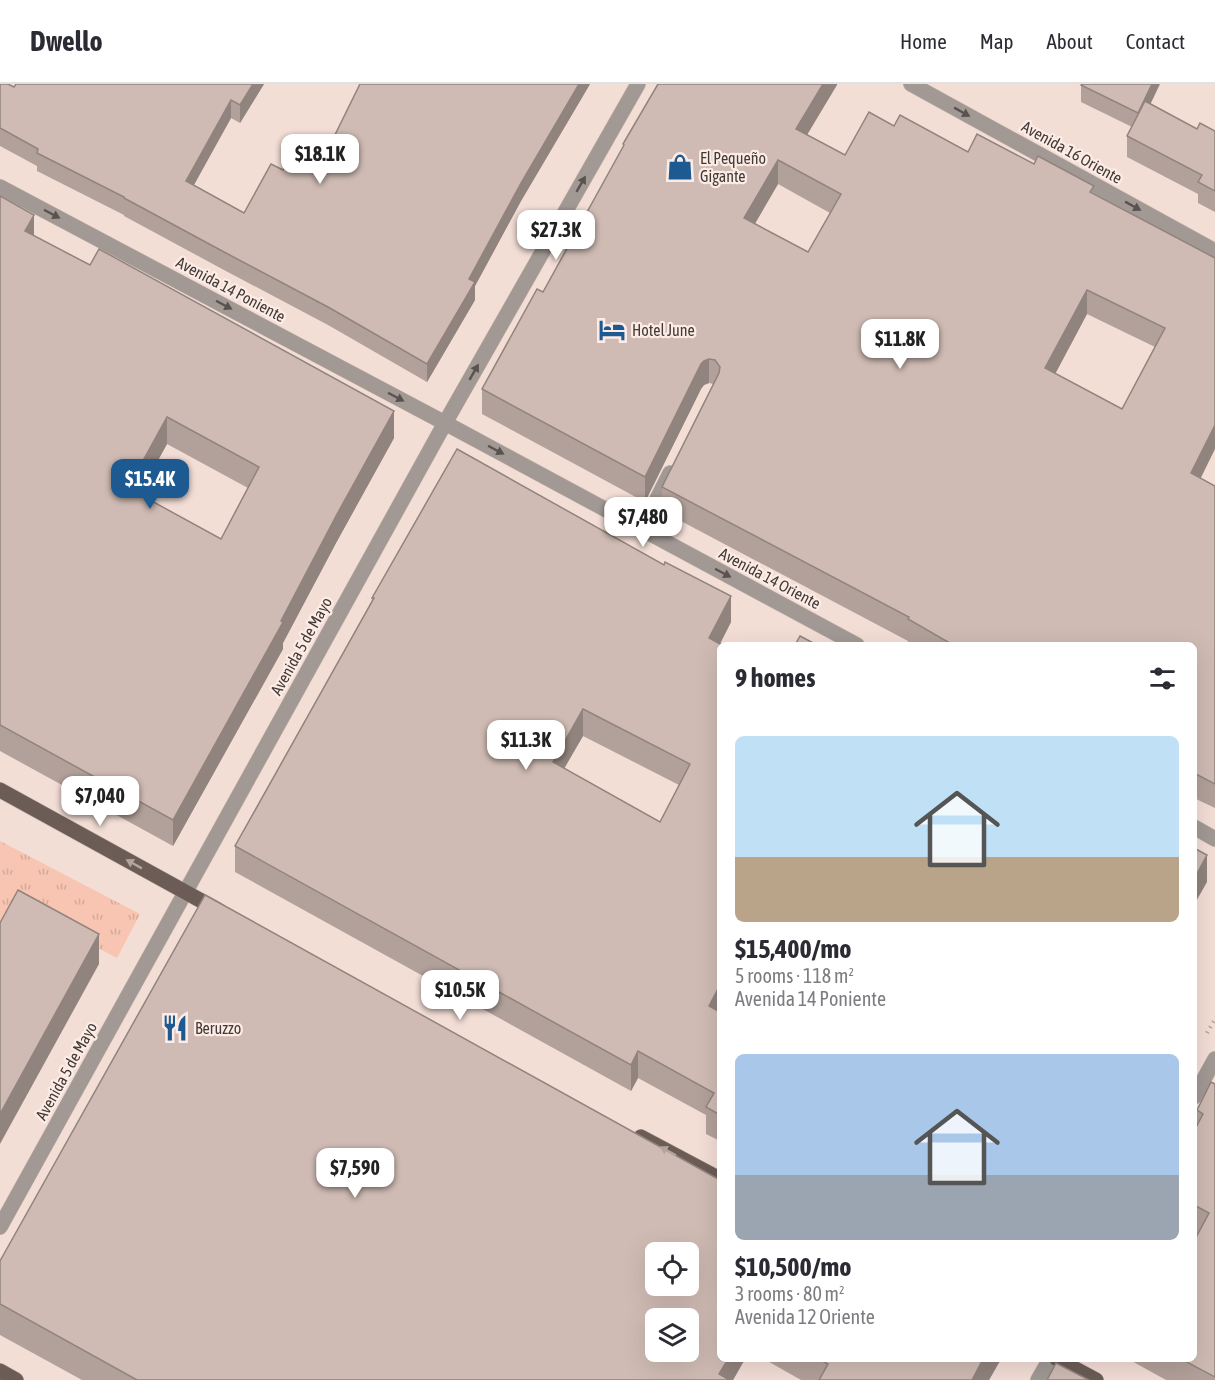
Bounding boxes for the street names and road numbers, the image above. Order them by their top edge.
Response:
street label: Avenida 16 Oriente [1019,117,1125,187]
street label: Avenida 14 Poniente [173,253,289,325]
street label: Avenida 14 Oriente [716,544,824,612]
street label: Avenida 5 de Mayo [267,594,336,699]
street label: Avenida 5 de Mayo [32,1019,101,1124]

